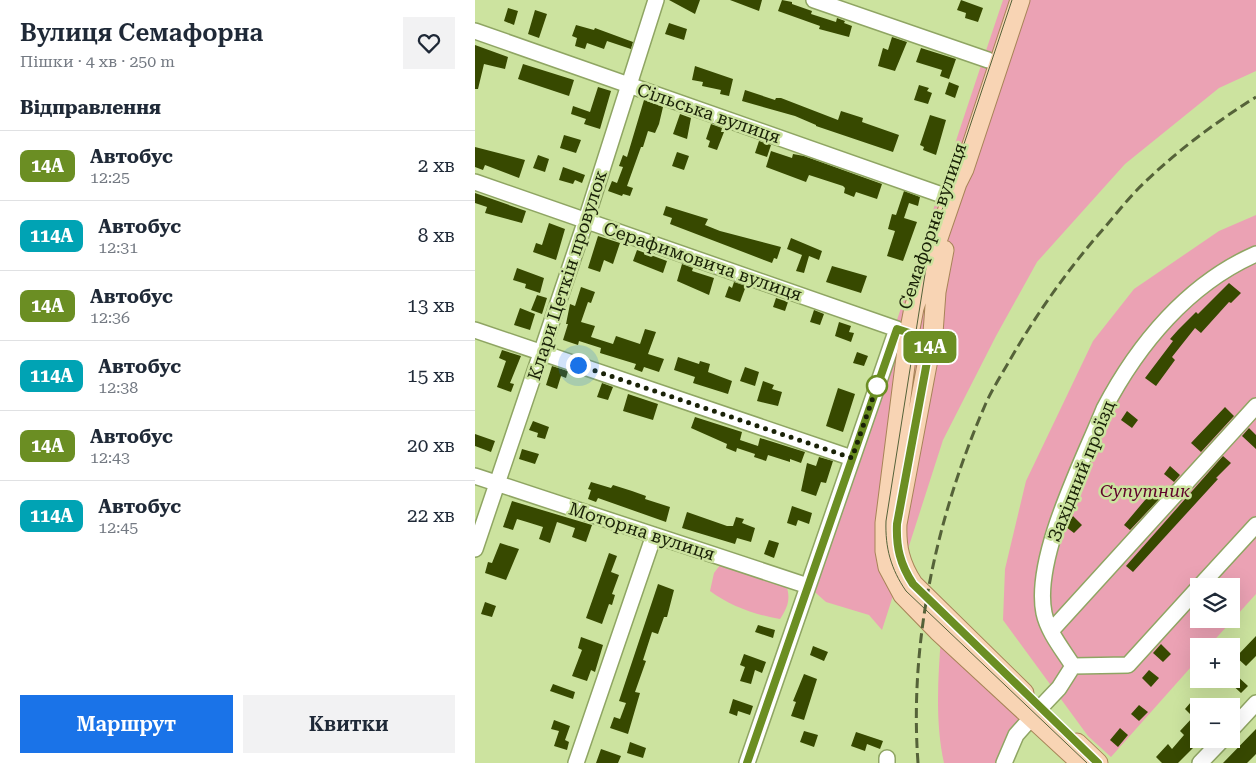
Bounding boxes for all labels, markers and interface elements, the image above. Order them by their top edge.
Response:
button: heart [403,17,455,69]
text: Вулиця Семафорна [20,19,263,47]
text: Пішки · 4 хв · 250 m [20,52,175,71]
street label: Сільська вулиця [634,79,784,147]
text: Відправлення [20,96,161,119]
street label: Семафорна вулиця [894,140,970,312]
text: Автобус [90,145,173,168]
text: 2 хв [418,154,455,177]
text: 14А [31,155,64,176]
street label: Клари Цеткін провулок [523,167,611,383]
text: 12:25 [90,168,130,187]
text: Автобус [98,215,181,238]
street label: Серафимовича вулиця [601,217,805,305]
text: 8 хв [418,224,455,247]
text: 114А [30,225,73,246]
text: 12:31 [98,238,138,257]
text: Автобус [90,285,173,308]
text: 13 хв [407,294,455,317]
text: 14А [31,295,64,316]
text: 12:36 [90,308,130,327]
line badge: 14А [901,331,959,363]
text: 14А [913,336,947,357]
your location [566,353,591,378]
text: Автобус [98,355,181,378]
text: 15 хв [407,364,455,387]
text: 114А [30,365,73,386]
unlabelled marker [866,375,888,397]
text: 12:38 [98,378,138,397]
street label: Західний проїзд [1043,397,1119,545]
text: Автобус [90,425,173,448]
text: 20 хв [407,434,455,457]
text: 14А [31,435,64,456]
text: 12:43 [90,448,130,467]
park label: Супутник [1100,480,1190,501]
text: Автобус [98,495,181,518]
street label: Моторна вулиця [566,497,718,565]
text: 22 хв [407,504,455,527]
text: 114А [30,505,73,526]
text: 12:45 [98,518,138,537]
map controls [1190,578,1240,748]
button: layers [1190,578,1240,628]
button: + [1190,638,1240,688]
button: Маршрут [20,695,233,753]
button: Квитки [243,695,455,753]
button: − [1190,698,1240,748]

